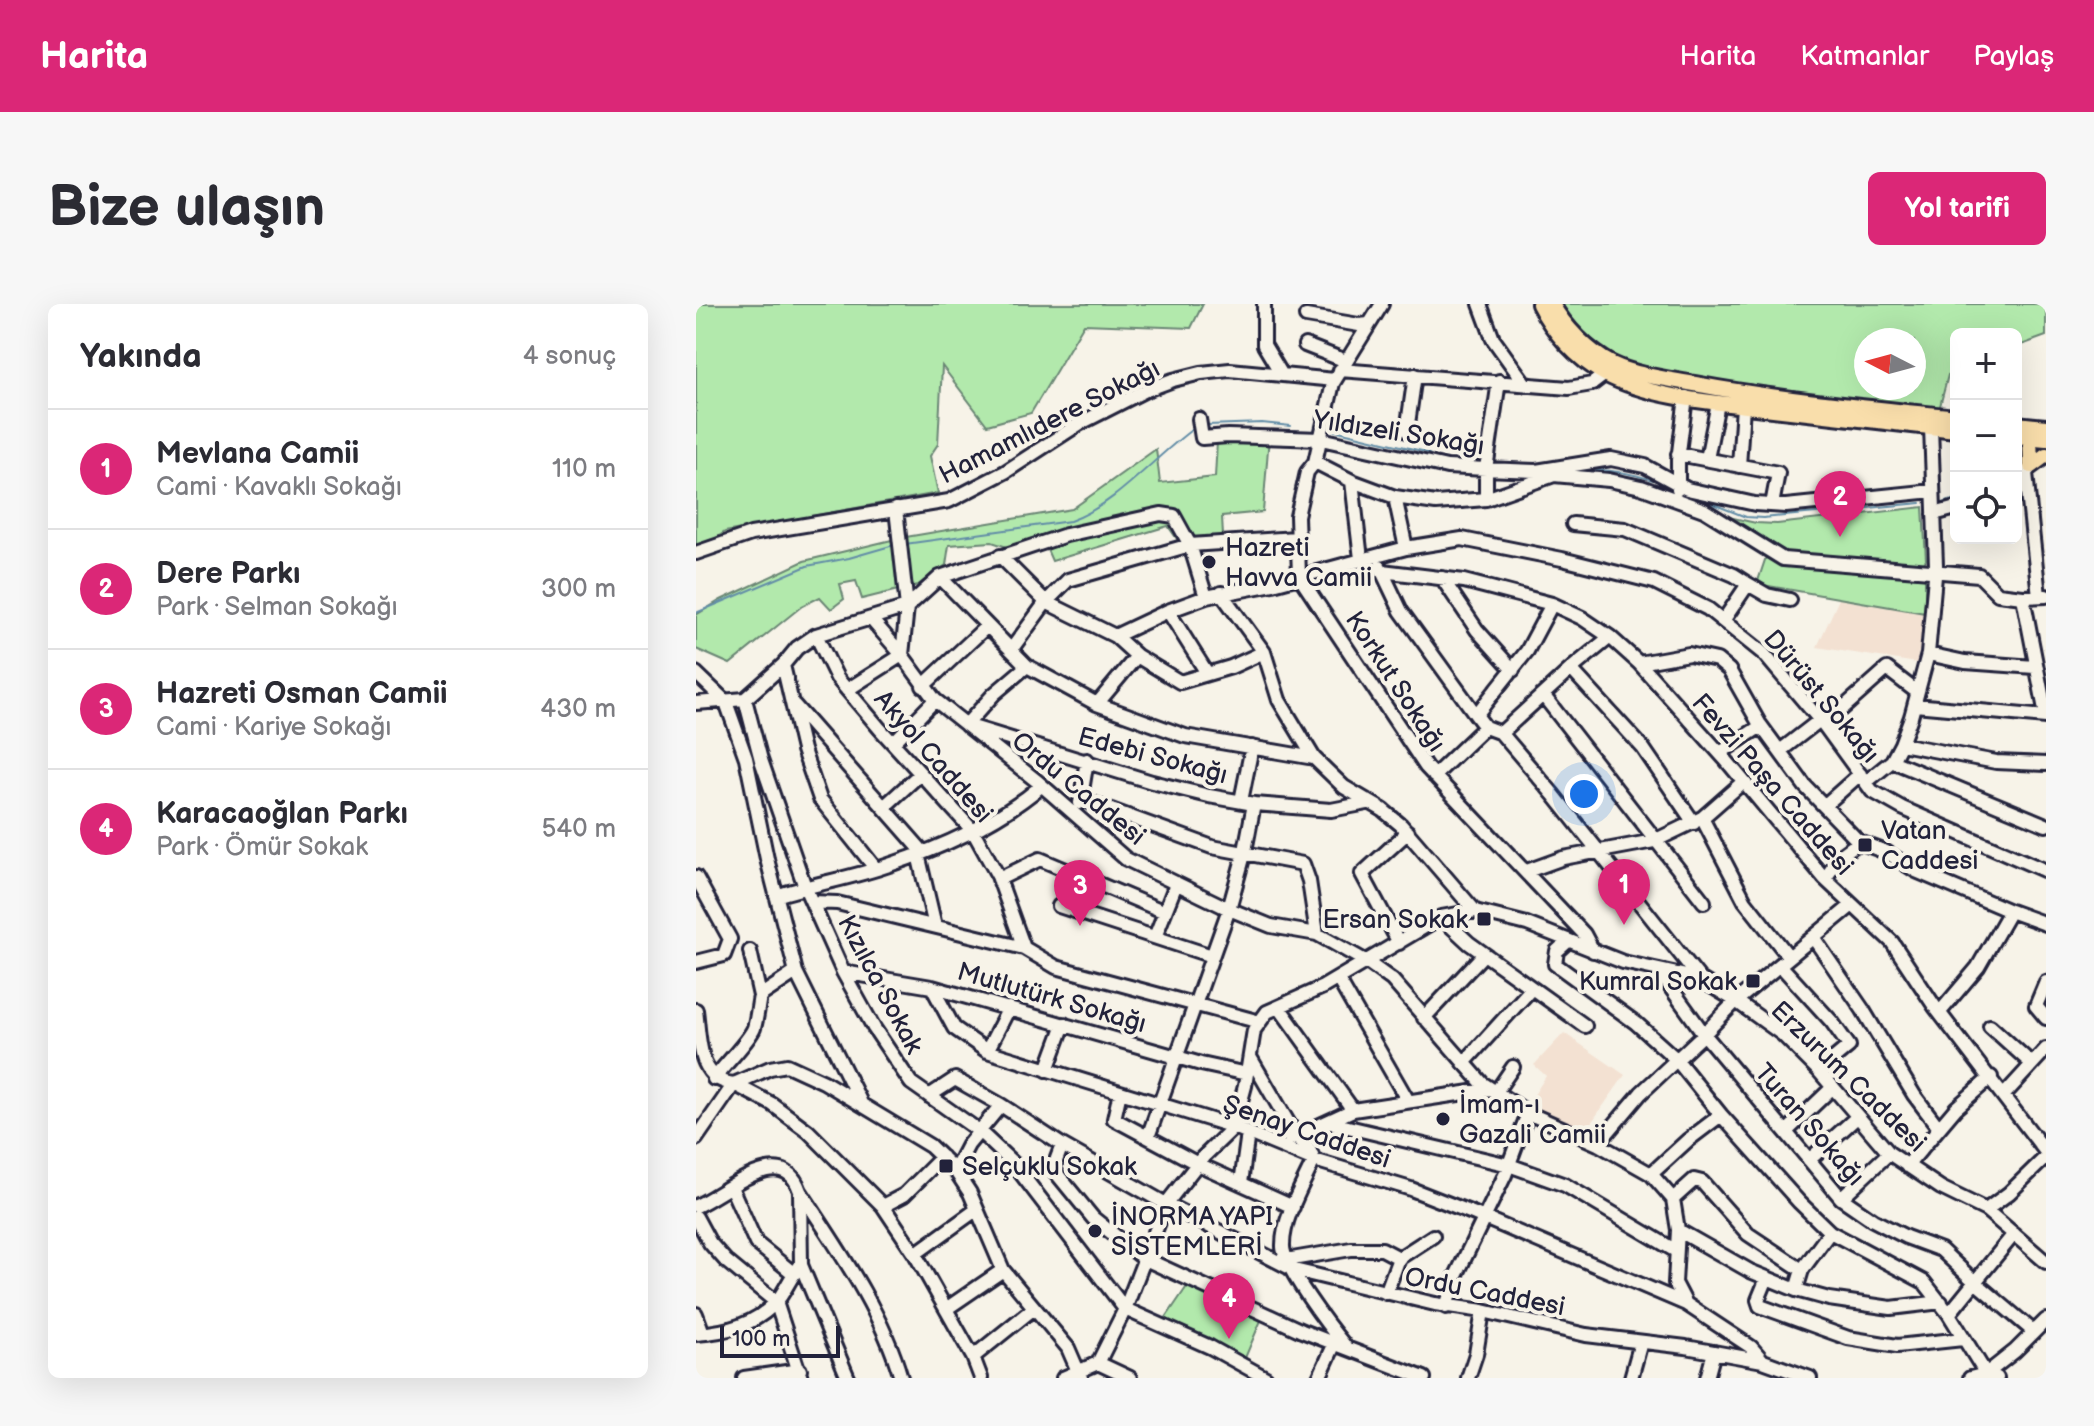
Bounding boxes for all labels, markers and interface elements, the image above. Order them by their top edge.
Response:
text: Harita [40,34,148,79]
text: Harita [1680,40,1756,73]
text: Katmanlar [1800,40,1929,73]
text: Paylaş [1973,40,2054,73]
button: Yol tarifi [1868,172,2046,245]
text: Bize ulaşın [48,175,325,242]
north arrow [1854,328,1926,400]
map controls [1950,328,2022,544]
button: + [1950,328,2022,400]
text: Yakında [80,336,202,377]
text: 4 sonuç [523,341,616,372]
street label: Hamamlıdere Sokağı [934,353,1165,491]
button: − [1950,400,2022,472]
street label: Yıldızeli Sokağı [1310,405,1486,462]
text: Mevlana Camii [156,436,359,472]
text: 1 [101,454,111,485]
text: 110 m [552,454,616,485]
pin: 2 [1814,471,1866,537]
text: Cami · Kavaklı Sokağı [156,472,402,503]
button: locate [1950,472,2022,544]
place label: Hazreti Havva Camii [1225,533,1372,594]
marker: Hazreti Havva Camii [1200,553,1218,571]
text: Dere Parkı [156,556,300,592]
text: 2 [98,574,114,605]
text: 300 m [541,574,616,605]
text: Park · Selman Sokağı [156,592,398,623]
street label: Korkut Sokağı [1338,606,1452,758]
street label: Dürüst Sokağı [1756,624,1885,770]
text: Hazreti Osman Camii [156,676,447,712]
street label: Akyol Caddesi [867,684,999,830]
street label: Fevzi Paşa Caddesi [1685,688,1859,882]
text: 3 [98,694,114,725]
text: 430 m [540,694,616,725]
text: Cami · Kariye Sokağı [156,712,391,743]
street label: Edebi Sokağı [1074,722,1231,791]
street label: Ordu Caddesi [1005,726,1151,852]
your location [1564,774,1604,814]
text: Karacaoğlan Parkı [156,796,408,832]
text: 4 [98,814,114,845]
text: 540 m [541,814,616,845]
place label: Vatan Caddesi [1881,816,1978,877]
text: Park · Ömür Sokak [156,832,368,863]
marker: Vatan Caddesi [1856,836,1874,854]
pin: 1 [1598,859,1650,925]
pin: 3 [1054,860,1106,926]
place label: Ersan Sokak [1322,905,1468,936]
street label: Kızılca Sokak [830,910,929,1060]
marker: Ersan Sokak [1475,910,1493,928]
street label: Mutlutürk Sokağı [954,957,1150,1040]
place label: Kumral Sokak [1579,967,1737,998]
marker: Kumral Sokak [1744,972,1762,990]
street label: Erzurum Caddesi [1764,995,1932,1159]
street label: Turan Sokağı [1747,1058,1870,1192]
street label: Şenay Caddesi [1219,1089,1394,1176]
place label: İmam-ı Gazali Camii [1459,1089,1606,1151]
marker: İmam-ı Gazali Camii [1434,1110,1452,1128]
place label: Selçuklu Sokak [962,1152,1137,1183]
marker: Selçuklu Sokak [937,1157,955,1175]
place label: İNORMA YAPI SİSTEMLERİ [1111,1201,1273,1263]
marker: İNORMA YAPI SİSTEMLERİ [1086,1222,1104,1240]
street label: Ordu Caddesi [1402,1262,1567,1323]
pin: 4 [1203,1273,1255,1339]
scale bar [720,1322,840,1358]
text: 100 m [732,1326,791,1353]

